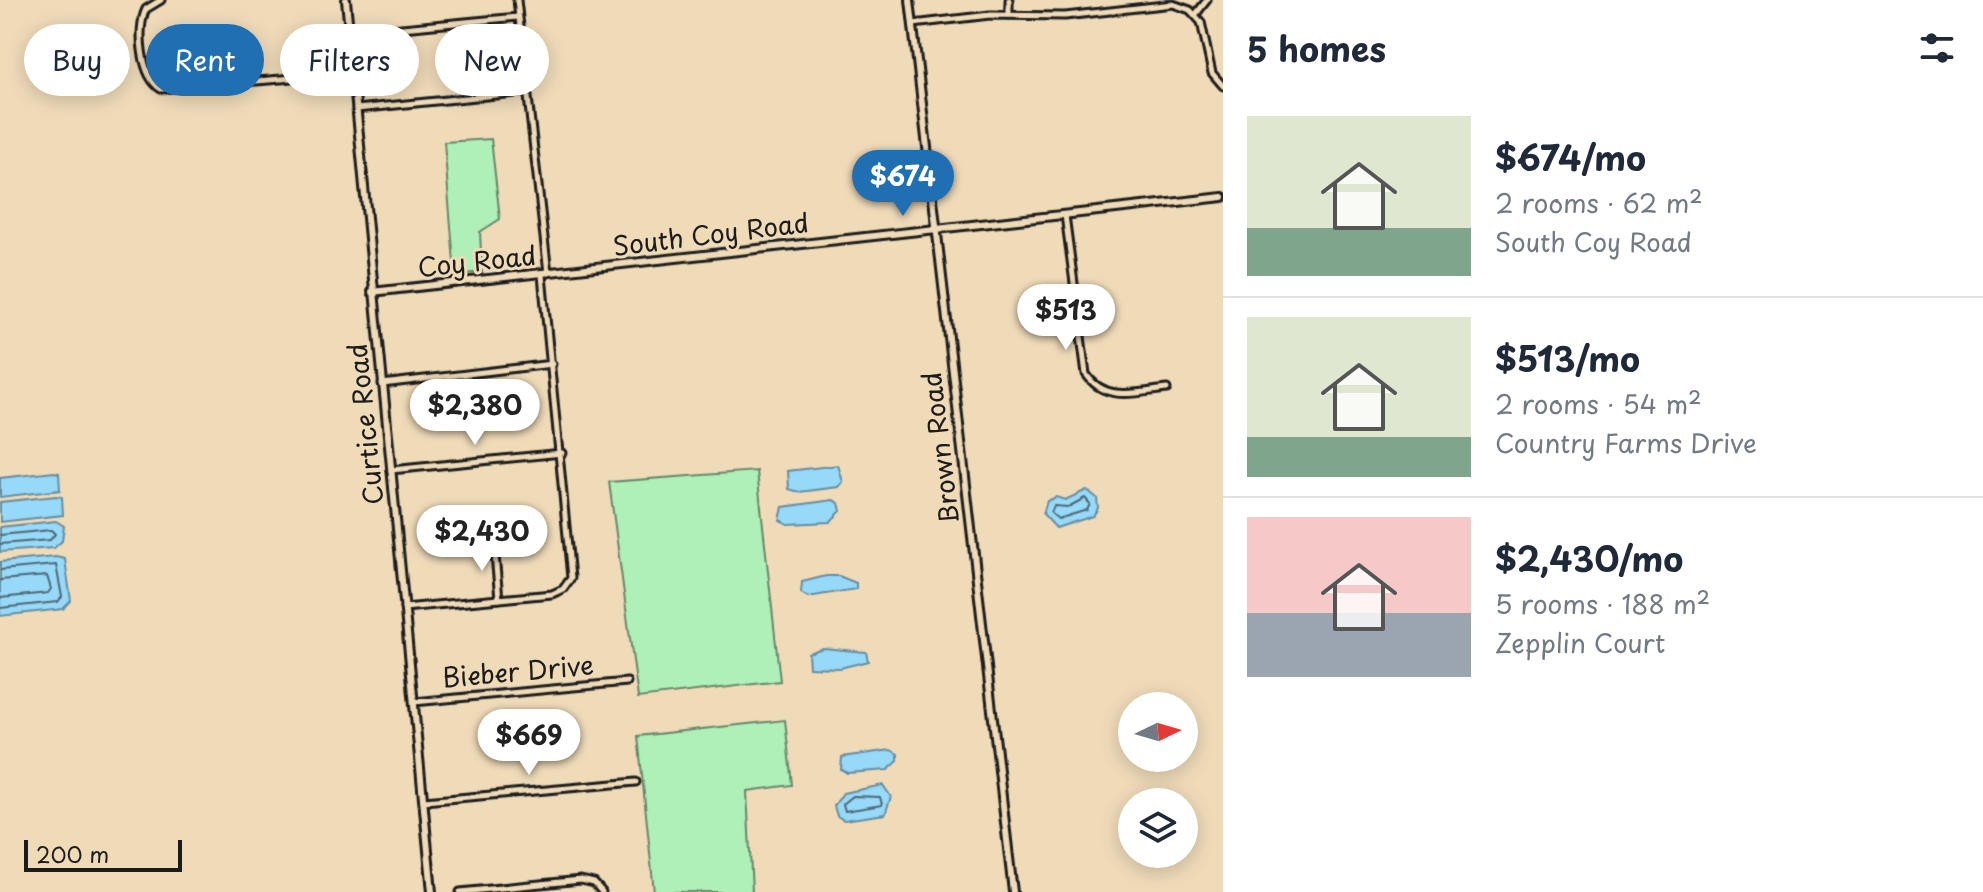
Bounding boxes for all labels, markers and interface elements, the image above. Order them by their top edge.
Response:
text: 5 homes [1247,22,1386,74]
chip: Buy [24,24,130,96]
chip: Rent [146,24,264,96]
chip: Filters [280,24,419,96]
chip: New [435,24,549,96]
icon: filters [1915,26,1959,70]
text: $674/mo [1495,131,1646,183]
icon: home [1311,148,1407,244]
pin: $674 [856,150,950,218]
text: $674 [870,156,936,195]
text: 2 rooms · 62 m² [1495,183,1703,222]
street label: South Coy Road [611,202,811,265]
text: South Coy Road [1495,222,1692,261]
street label: Coy Road [416,235,538,286]
pin: $513 [1019,284,1113,352]
text: $513 [1035,290,1097,329]
text: $513/mo [1495,332,1640,384]
street label: Curtice Road [337,341,392,507]
icon: home [1311,349,1407,445]
street label: Brown Road [911,370,968,526]
pin: $2,380 [410,379,540,447]
text: 2 rooms · 54 m² [1495,384,1702,423]
text: $2,380 [428,385,522,424]
text: Country Farms Drive [1495,423,1757,462]
pin: $2,430 [417,505,547,573]
text: $2,430 [434,511,530,550]
text: $2,430/mo [1495,532,1683,584]
icon: home [1311,549,1407,645]
text: 5 rooms · 188 m² [1495,584,1710,623]
text: Zepplin Court [1495,623,1665,662]
street label: Bieber Drive [440,644,595,697]
north arrow [1118,692,1198,772]
map controls [1118,692,1198,868]
pin: $669 [482,709,576,777]
text: $669 [496,715,562,754]
button: layers [1118,788,1198,868]
scale bar [24,836,182,872]
text: 200 m [36,837,109,870]

